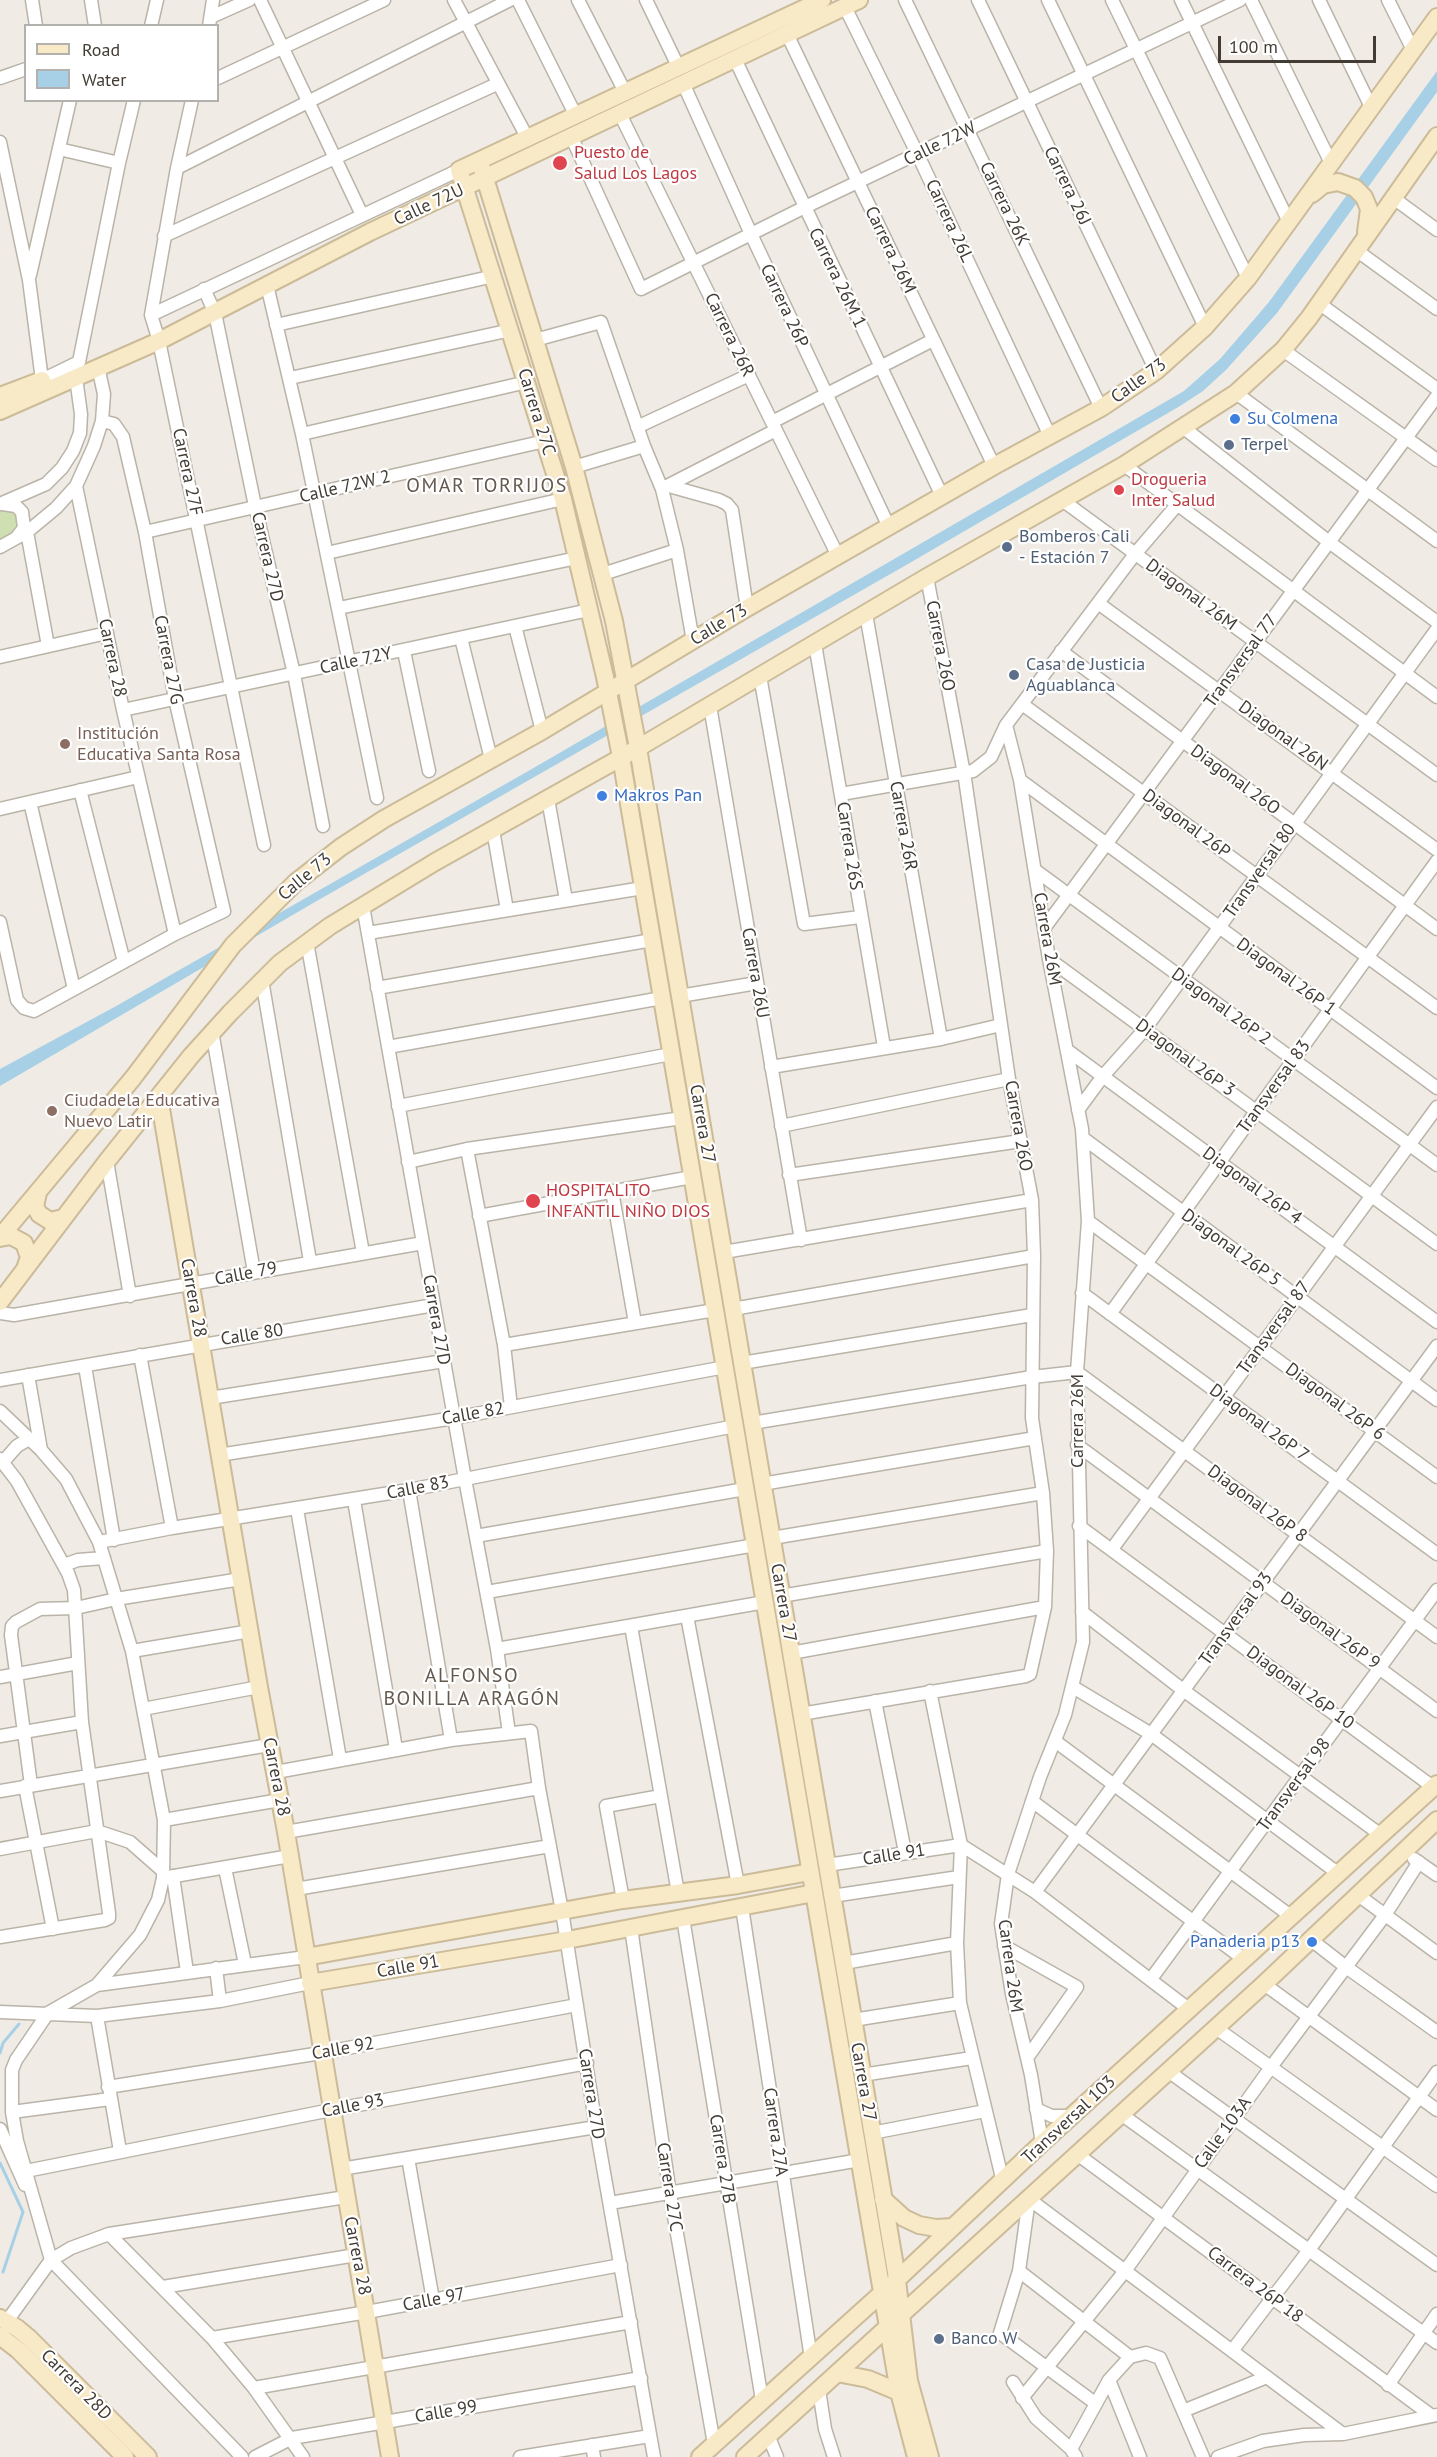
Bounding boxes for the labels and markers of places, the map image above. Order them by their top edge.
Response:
place label: Puesto de Salud Los Lagos [574,142,697,184]
marker: Puesto de Salud Los Lagos [551,154,569,172]
place label: Su Colmena [1247,408,1338,430]
marker: Su Colmena [1228,412,1242,426]
place label: Terpel [1241,434,1288,456]
marker: Terpel [1222,438,1236,452]
place label: Drogueria Inter Salud [1131,469,1215,512]
marker: Drogueria Inter Salud [1112,483,1126,497]
place label: Bomberos Cali - Estación 7 [1019,526,1130,568]
marker: Bomberos Cali - Estación 7 [1000,540,1014,554]
place label: Casa de Justicia Aguablanca [1026,654,1145,696]
marker: Casa de Justicia Aguablanca [1007,668,1021,682]
place label: Institución Educativa Santa Rosa [77,723,241,766]
marker: Institución Educativa Santa Rosa [58,737,72,751]
place label: Makros Pan [614,785,702,807]
marker: Makros Pan [595,789,609,803]
place label: Ciudadela Educativa Nuevo Latir [64,1090,220,1132]
marker: Ciudadela Educativa Nuevo Latir [45,1104,59,1118]
place label: HOSPITALITO INFANTIL NIÑO DIOS [546,1180,710,1222]
marker: HOSPITALITO INFANTIL NIÑO DIOS [524,1192,542,1210]
place label: Panaderia p13 [1190,1931,1300,1953]
marker: Panaderia p13 [1305,1935,1319,1949]
place label: Banco W [951,2328,1017,2350]
marker: Banco W [932,2332,946,2346]

